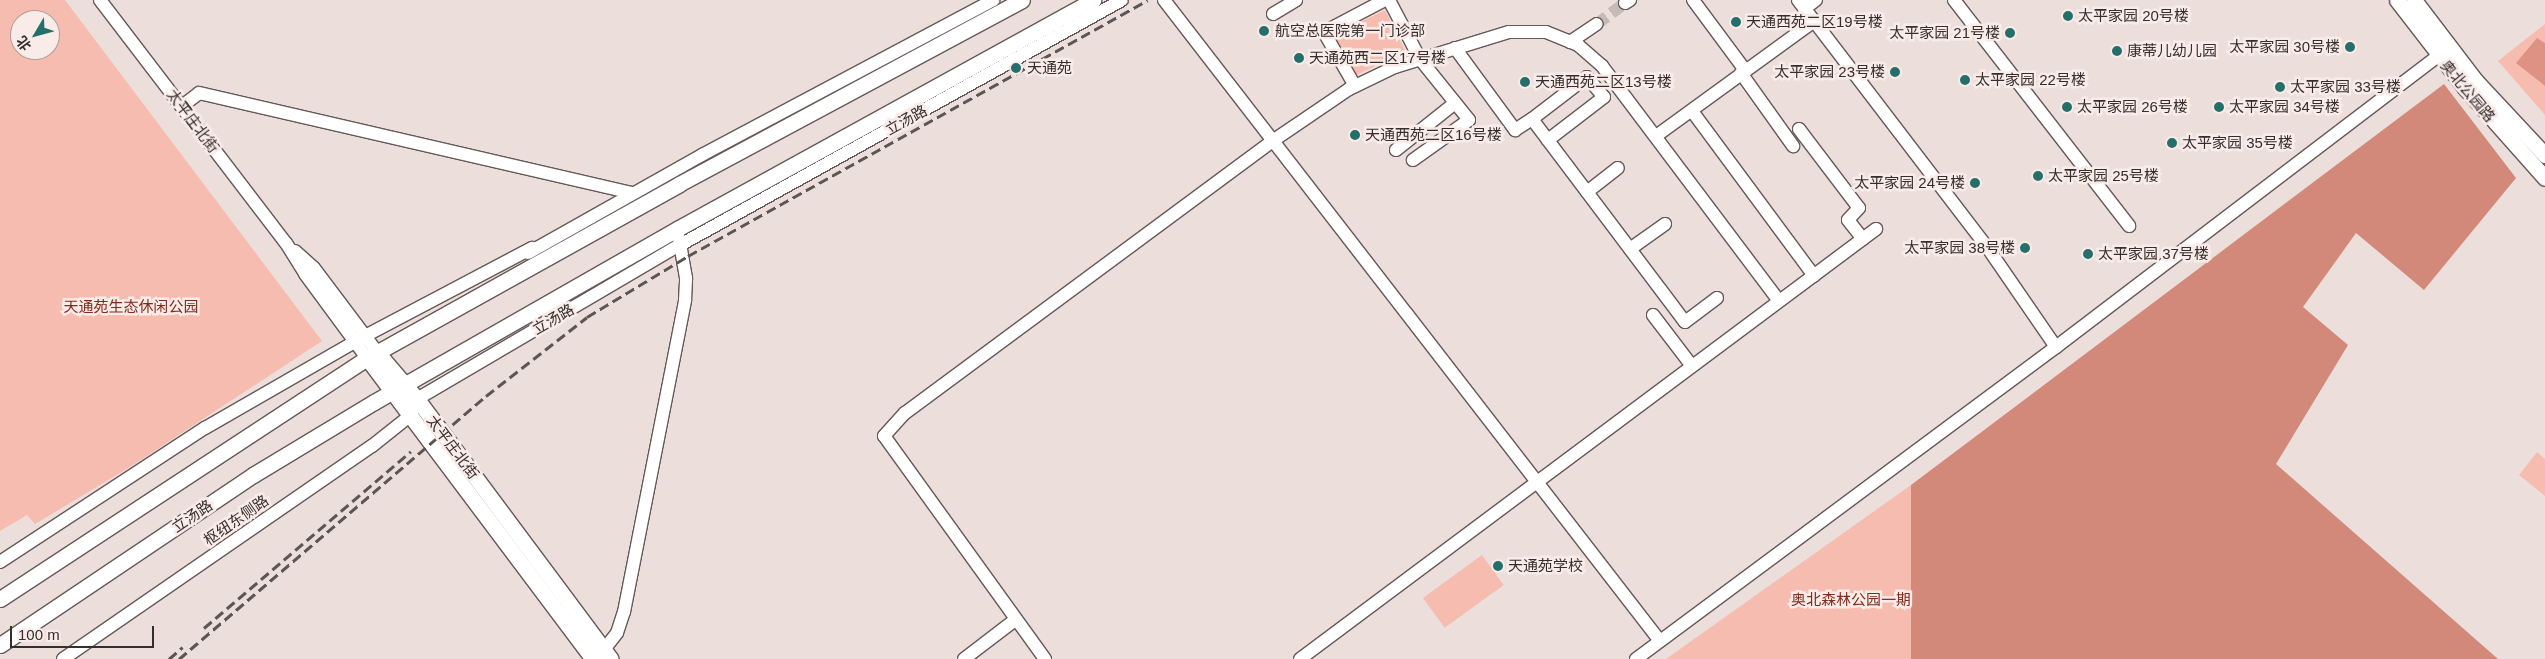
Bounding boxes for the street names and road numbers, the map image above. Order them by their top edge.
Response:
street label: 奥北公园路 [2437,56,2499,126]
street label: 太平庄北街 [163,86,223,156]
street label: 立汤路 [882,101,930,139]
street label: 立汤路 [529,300,577,338]
street label: 太平庄北街 [423,412,483,482]
street label: 枢纽东侧路 [200,491,272,549]
street label: 立汤路 [168,496,216,536]

